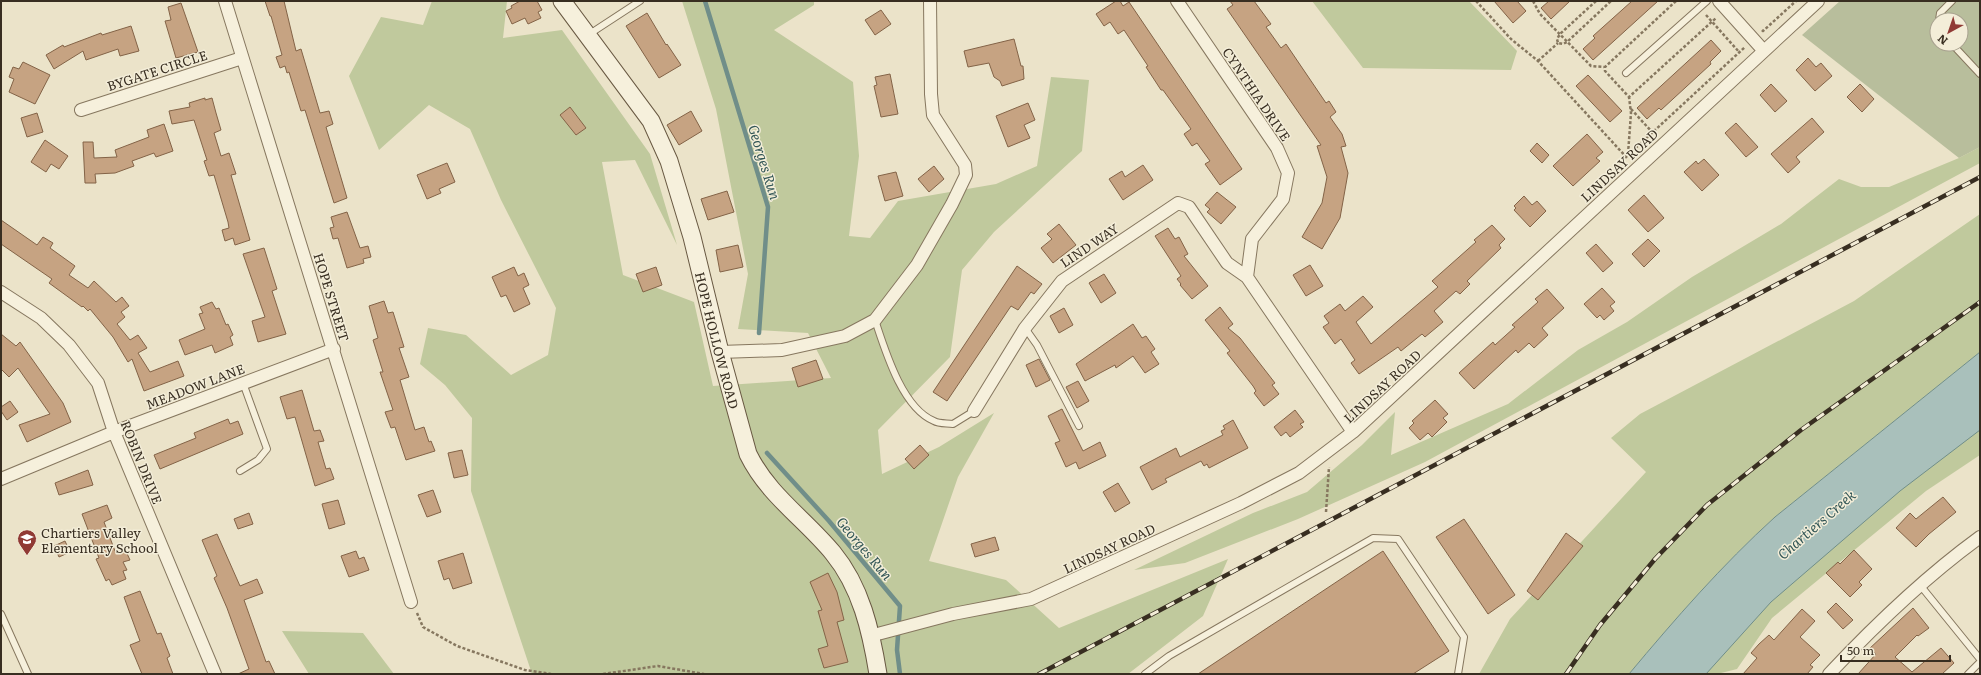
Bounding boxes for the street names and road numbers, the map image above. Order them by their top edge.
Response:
street label: CYNTHIA DRIVE [1218,43,1296,145]
street label: BYGATE CIRCLE [104,45,210,95]
street label: LINDSAY ROAD [1576,124,1662,206]
street label: LIND WAY [1056,218,1123,272]
street label: HOPE STREET [309,250,355,344]
street label: HOPE HOLLOW ROAD [691,270,745,411]
street label: LINDSAY ROAD [1339,345,1425,427]
street label: MEADOW LANE [143,358,247,414]
street label: ROBIN DRIVE [117,417,167,507]
street label: LINDSAY ROAD [1060,518,1158,578]

